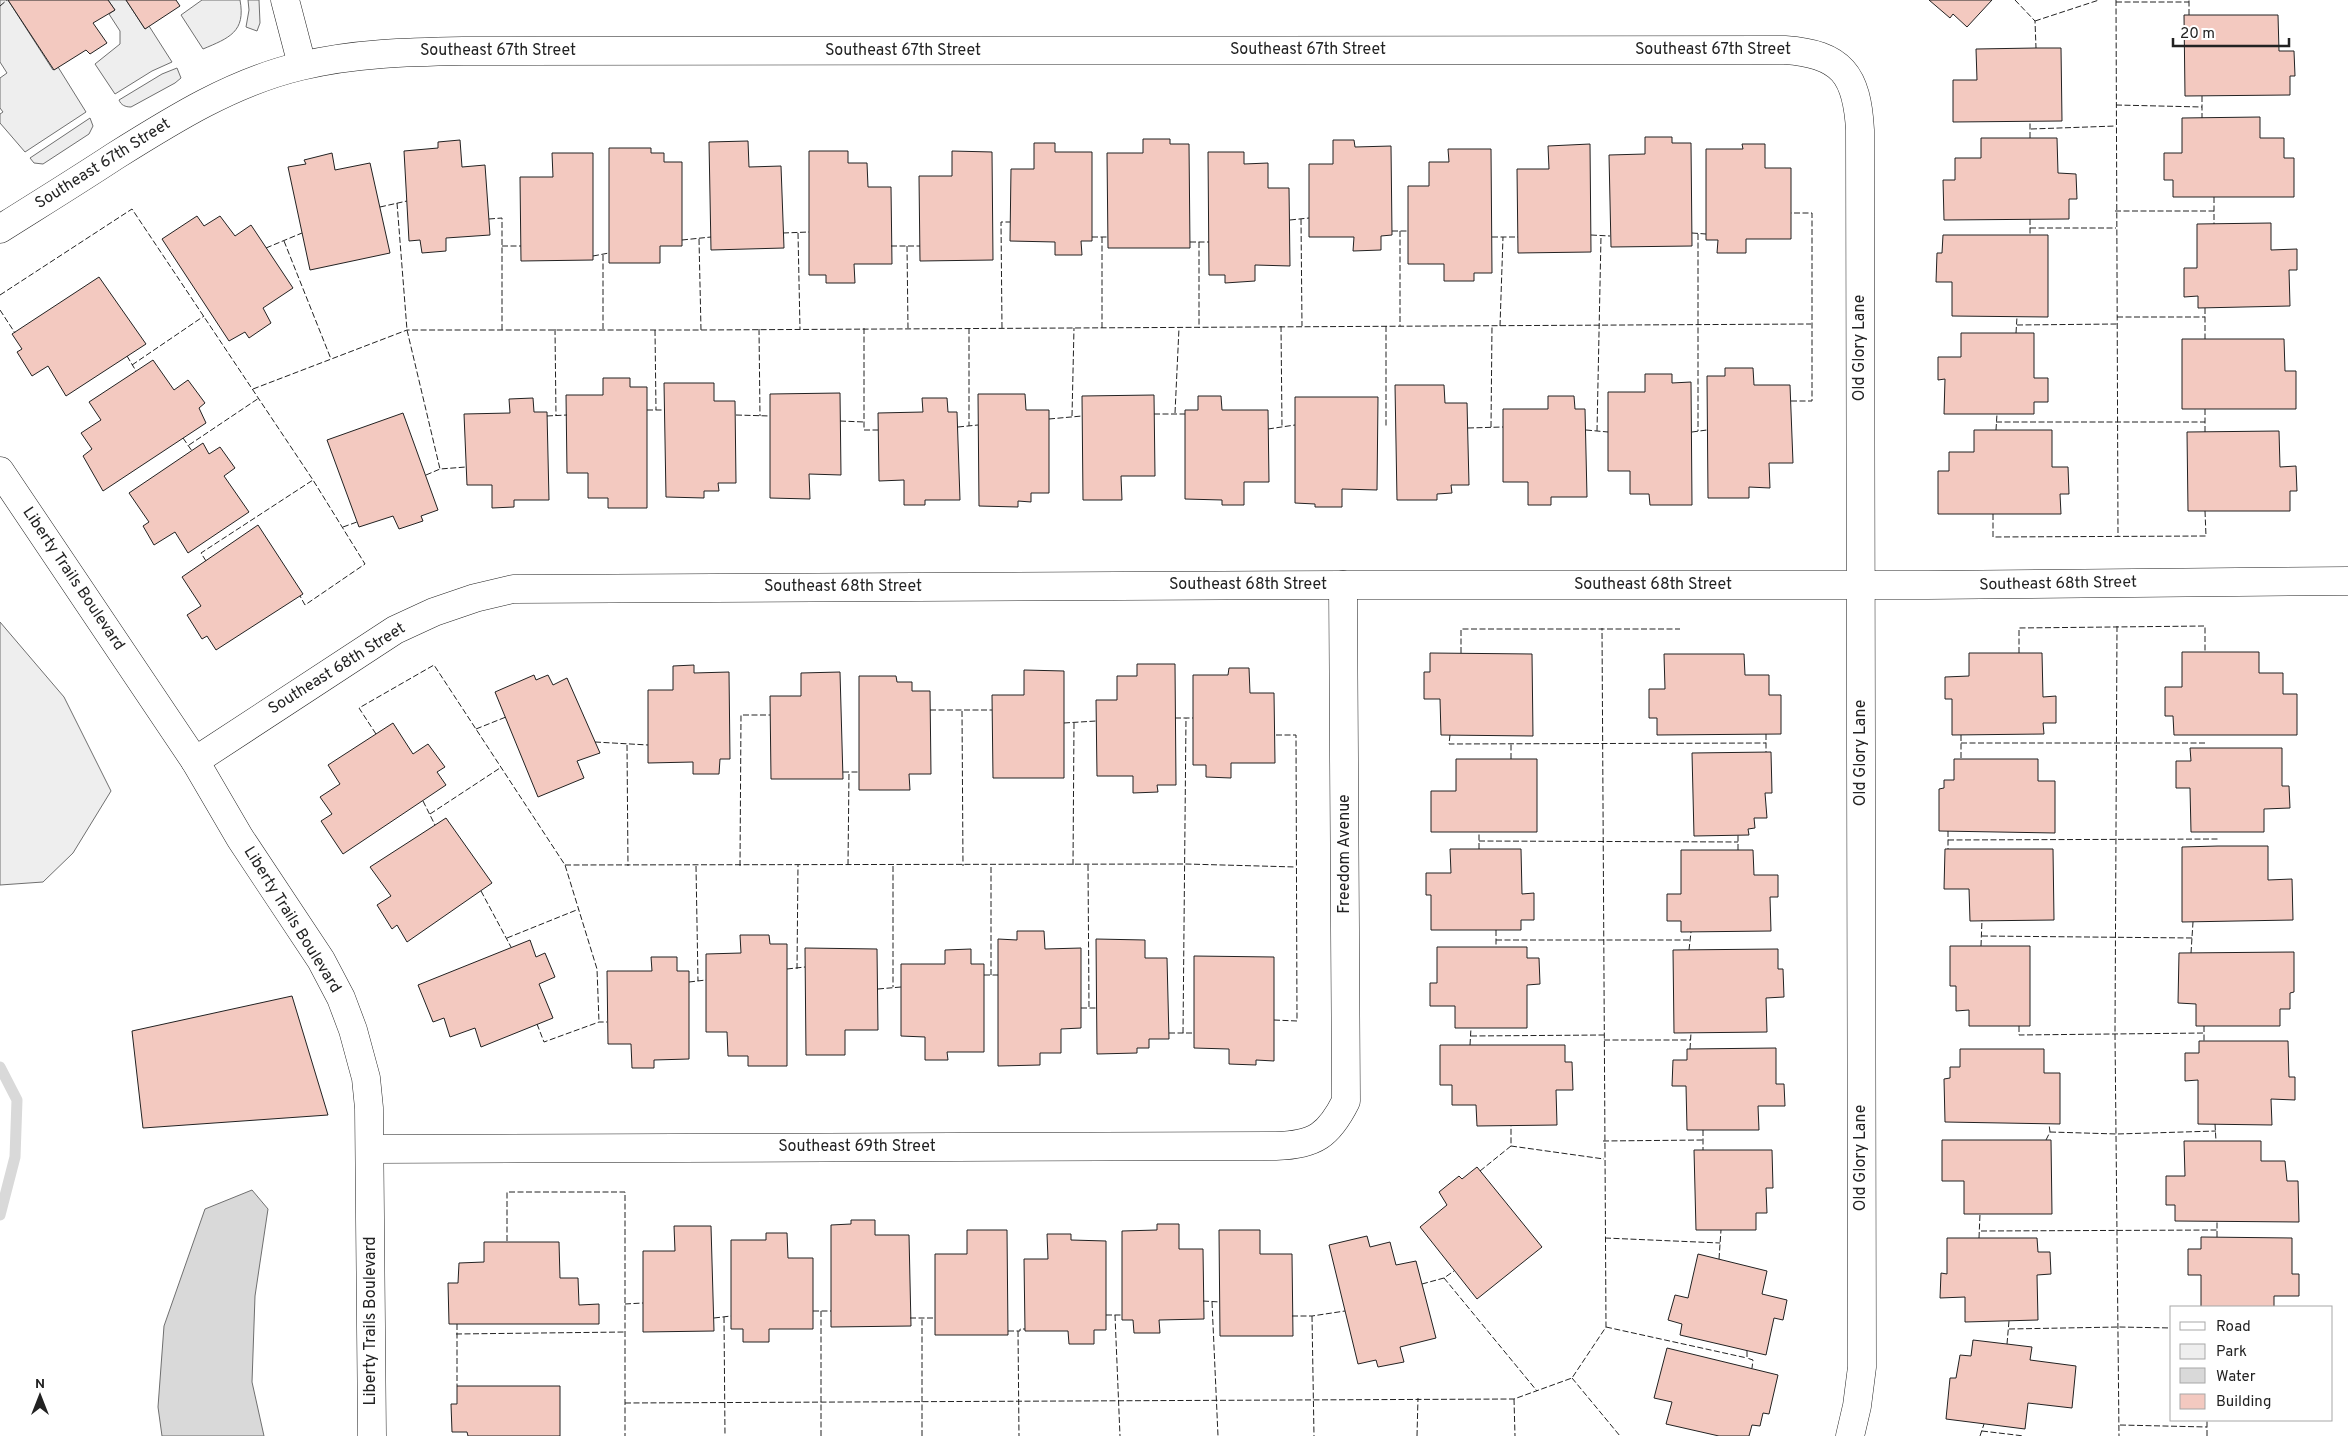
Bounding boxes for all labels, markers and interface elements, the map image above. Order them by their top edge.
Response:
scale bar [2173,15,2289,47]
text: 20 m [2180,25,2215,44]
street label: Southeast 67th Street [1230,40,1386,60]
street label: Southeast 67th Street [1635,40,1791,60]
street label: Southeast 67th Street [420,41,576,61]
street label: Southeast 67th Street [825,41,981,61]
street label: Southeast 67th Street [32,114,174,214]
street label: Old Glory Lane [1850,295,1870,401]
street label: Liberty Trails Boulevard [17,503,129,655]
street label: Southeast 68th Street [1979,573,2137,595]
street label: Southeast 68th Street [1169,575,1327,595]
street label: Southeast 68th Street [1574,575,1732,595]
street label: Southeast 68th Street [764,577,922,597]
street label: Southeast 68th Street [265,619,409,719]
street label: Old Glory Lane [1851,700,1871,806]
street label: Freedom Avenue [1335,794,1355,914]
street label: Liberty Trails Boulevard [239,843,345,997]
street label: Old Glory Lane [1851,1105,1871,1211]
street label: Southeast 69th Street [778,1137,936,1157]
street label: Liberty Trails Boulevard [361,1237,381,1405]
legend [2170,1306,2333,1421]
text: Road [2216,1318,2251,1337]
text: Park [2216,1343,2247,1362]
text: Water [2216,1368,2256,1387]
north arrow [15,1371,65,1421]
text: N [35,1376,45,1393]
text: Building [2216,1393,2271,1412]

